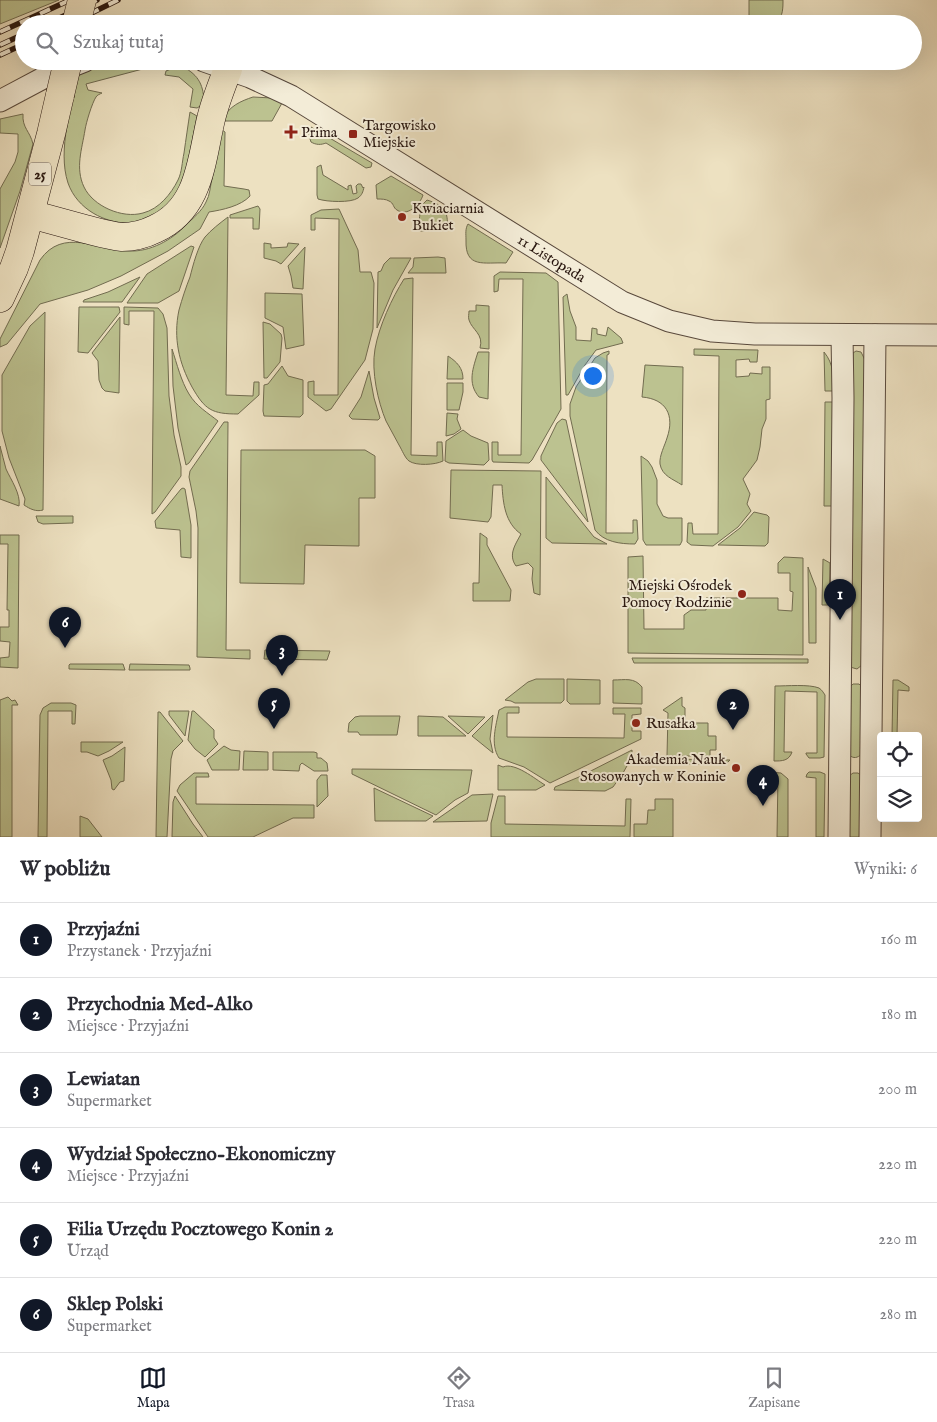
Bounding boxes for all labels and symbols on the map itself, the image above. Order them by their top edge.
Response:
place label: Targowisko Miejskie [363,116,436,152]
place label: Prima [301,123,338,142]
marker: Prima [285,126,297,138]
marker: Targowisko Miejskie [347,128,359,140]
road number: 25 [29,162,51,185]
place label: Kwiaciarnia Bukiet [412,199,484,235]
marker: Kwiaciarnia Bukiet [396,211,408,223]
street label: 11 Listopada [514,230,590,287]
your location [580,363,606,389]
place label: Miejski Ośrodek Pomocy Rodzinie [622,576,733,612]
pin: 1 [824,579,856,620]
marker: Miejski Ośrodek Pomocy Rodzinie [736,588,748,600]
pin: 6 [49,607,81,648]
pin: 3 [266,635,298,676]
pin: 5 [258,688,290,729]
pin: 2 [717,689,749,730]
place label: Rusałka [646,714,696,733]
marker: Rusałka [630,717,642,729]
place label: Akademia Nauk Stosowanych w Koninie [580,750,727,786]
marker: Akademia Nauk Stosowanych w Koninie [730,762,742,774]
pin: 4 [747,765,779,806]

